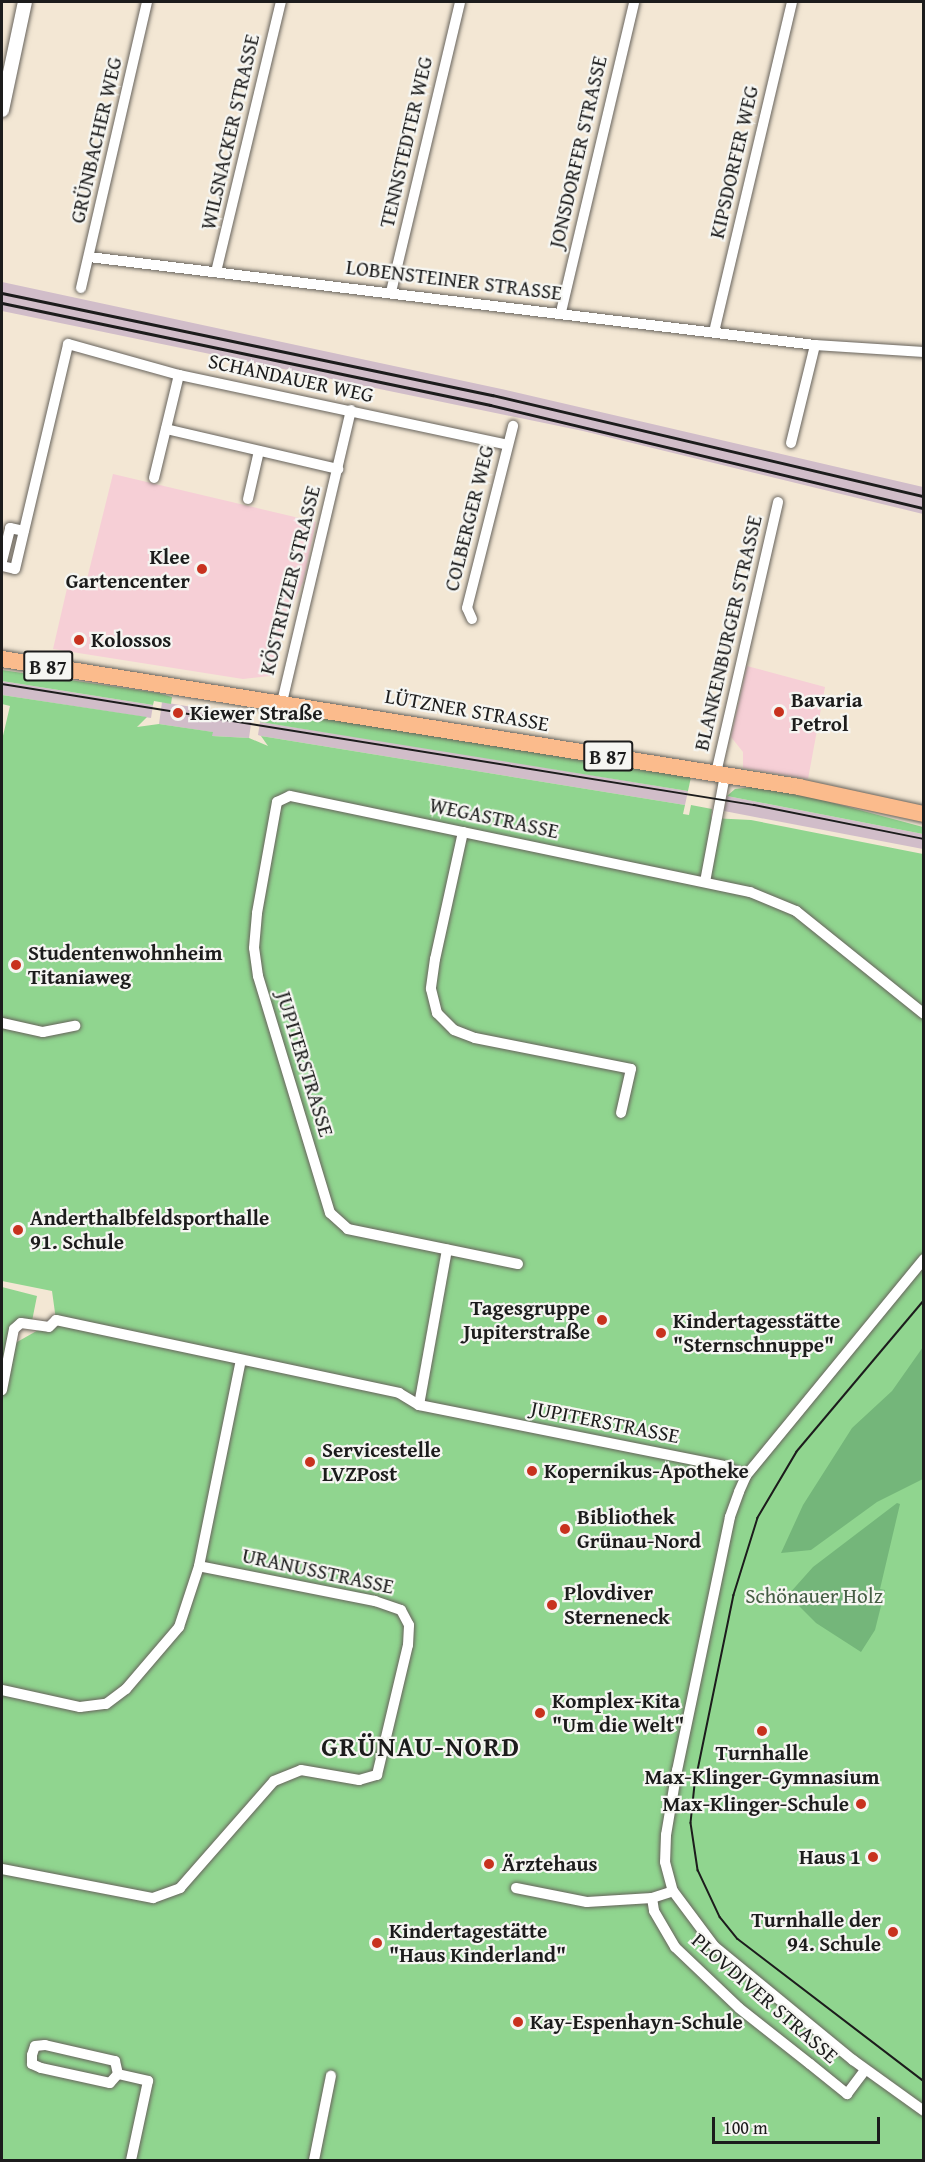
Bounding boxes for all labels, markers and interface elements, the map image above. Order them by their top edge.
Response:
street label: WILSNACKER STRASSE [195,32,265,232]
street label: JONSDORFER STRASSE [544,53,612,251]
street label: GRÜNBACHER WEG [65,54,127,226]
street label: TENNSTEDTER WEG [374,54,438,230]
street label: KIPSDORFER WEG [704,83,764,241]
street label: LOBENSTEINER STRASSE [345,254,563,306]
street label: SCHANDAUER WEG [206,348,376,408]
street label: COLBERGER WEG [439,442,499,594]
street label: KÖSTRITZER STRASSE [254,483,326,677]
street label: BLANKENBURGER STRASSE [689,513,767,753]
place label: Klee Gartencenter [66,544,190,594]
marker: Klee Gartencenter [195,562,209,576]
place label: Kolossos [91,627,171,653]
marker: Kolossos [72,633,86,647]
road number: B 87 [22,649,74,683]
street label: LÜTZNER STRASSE [383,683,551,737]
place label: Bavaria Petrol [791,687,862,737]
place label: Kiewer Straße [190,700,323,726]
marker: Bavaria Petrol [772,705,786,719]
marker: Kiewer Straße [171,706,185,720]
road number: B 87 [582,739,634,773]
street label: WEGASTRASSE [427,792,561,844]
place label: Studentenwohnheim Titaniaweg [28,940,222,990]
marker: Studentenwohnheim Titaniaweg [9,958,23,972]
street label: JUPITERSTRASSE [271,988,339,1140]
place label: Anderthalbfeldsporthalle 91. Schule [30,1205,269,1255]
marker: Anderthalbfeldsporthalle 91. Schule [11,1223,25,1237]
place label: Tagesgruppe Jupiterstraße [463,1295,590,1345]
place label: Kindertagesstätte "Sternschnuppe" [673,1308,840,1358]
marker: Tagesgruppe Jupiterstraße [595,1313,609,1327]
marker: Kindertagesstätte "Sternschnuppe" [654,1326,668,1340]
street label: JUPITERSTRASSE [529,1395,681,1449]
place label: Servicestelle LVZPost [322,1437,441,1487]
marker: Servicestelle LVZPost [303,1455,317,1469]
place label: Kopernikus-Apotheke [544,1458,749,1484]
marker: Kopernikus-Apotheke [525,1464,539,1478]
place label: Bibliothek Grünau-Nord [577,1504,701,1554]
marker: Bibliothek Grünau-Nord [558,1522,572,1536]
street label: URANUSSTRASSE [240,1543,396,1599]
place label: Plovdiver Sterneneck [564,1580,670,1630]
park label: Schönauer Holz [745,1583,883,1609]
marker: Plovdiver Sterneneck [545,1598,559,1612]
place label: Komplex-Kita "Um die Welt" [552,1688,684,1738]
marker: Komplex-Kita "Um die Welt" [533,1706,547,1720]
marker: Turnhalle Max-Klinger-Gymnasium [755,1724,769,1738]
district label: GRÜNAU-NORD [321,1731,521,1763]
place label: Turnhalle Max-Klinger-Gymnasium [644,1740,880,1790]
place label: Max-Klinger-Schule [663,1791,849,1817]
marker: Max-Klinger-Schule [854,1797,868,1811]
place label: Haus 1 [799,1844,861,1870]
marker: Haus 1 [866,1850,880,1864]
place label: Ärztehaus [502,1851,598,1877]
marker: Ärztehaus [480,1855,498,1873]
place label: Turnhalle der 94. Schule [751,1907,881,1957]
place label: Kindertagestätte "Haus Kinderland" [389,1918,566,1968]
marker: Turnhalle der 94. Schule [886,1925,900,1939]
street label: PLOVDIVER STRASSE [687,1928,843,2068]
marker: Kindertagestätte "Haus Kinderland" [370,1936,384,1950]
place label: Kay-Espenhayn-Schule [530,2009,743,2035]
marker: Kay-Espenhayn-Schule [511,2015,525,2029]
scale bar [715,2105,883,2143]
text: 100 m [723,2114,768,2141]

